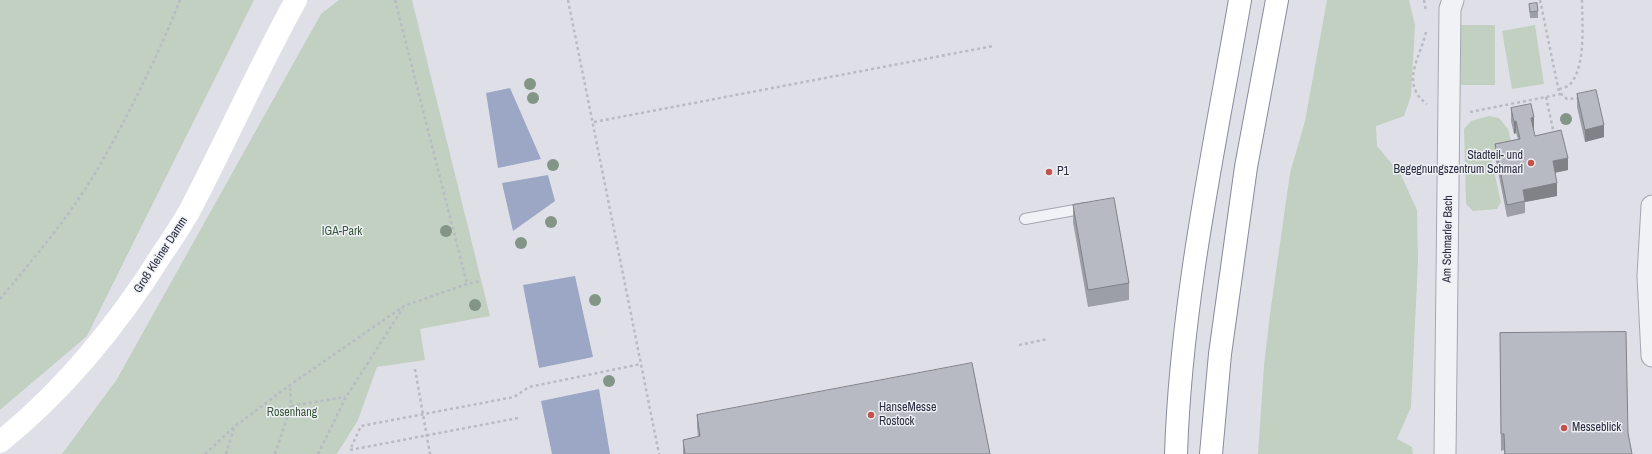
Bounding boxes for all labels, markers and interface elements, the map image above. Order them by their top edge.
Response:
place label: Stadteil- und Begegnungszentrum Schmarl [1393,149,1523,177]
marker: Stadteil- und Begegnungszentrum Schmarl [1526,158,1536,168]
place label: P1 [1057,165,1069,179]
marker: P1 [1044,167,1054,177]
street label: Am Schmarler Bach [1440,195,1456,283]
street label: Groß Kleiner Damm [131,214,191,296]
park label: IGA-Park [322,225,362,239]
place label: HanseMesse Rostock [879,401,936,429]
park label: Rosenhang [267,406,317,420]
marker: HanseMesse Rostock [866,410,876,420]
place label: Messeblick [1572,421,1621,435]
marker: Messeblick [1559,423,1569,433]

